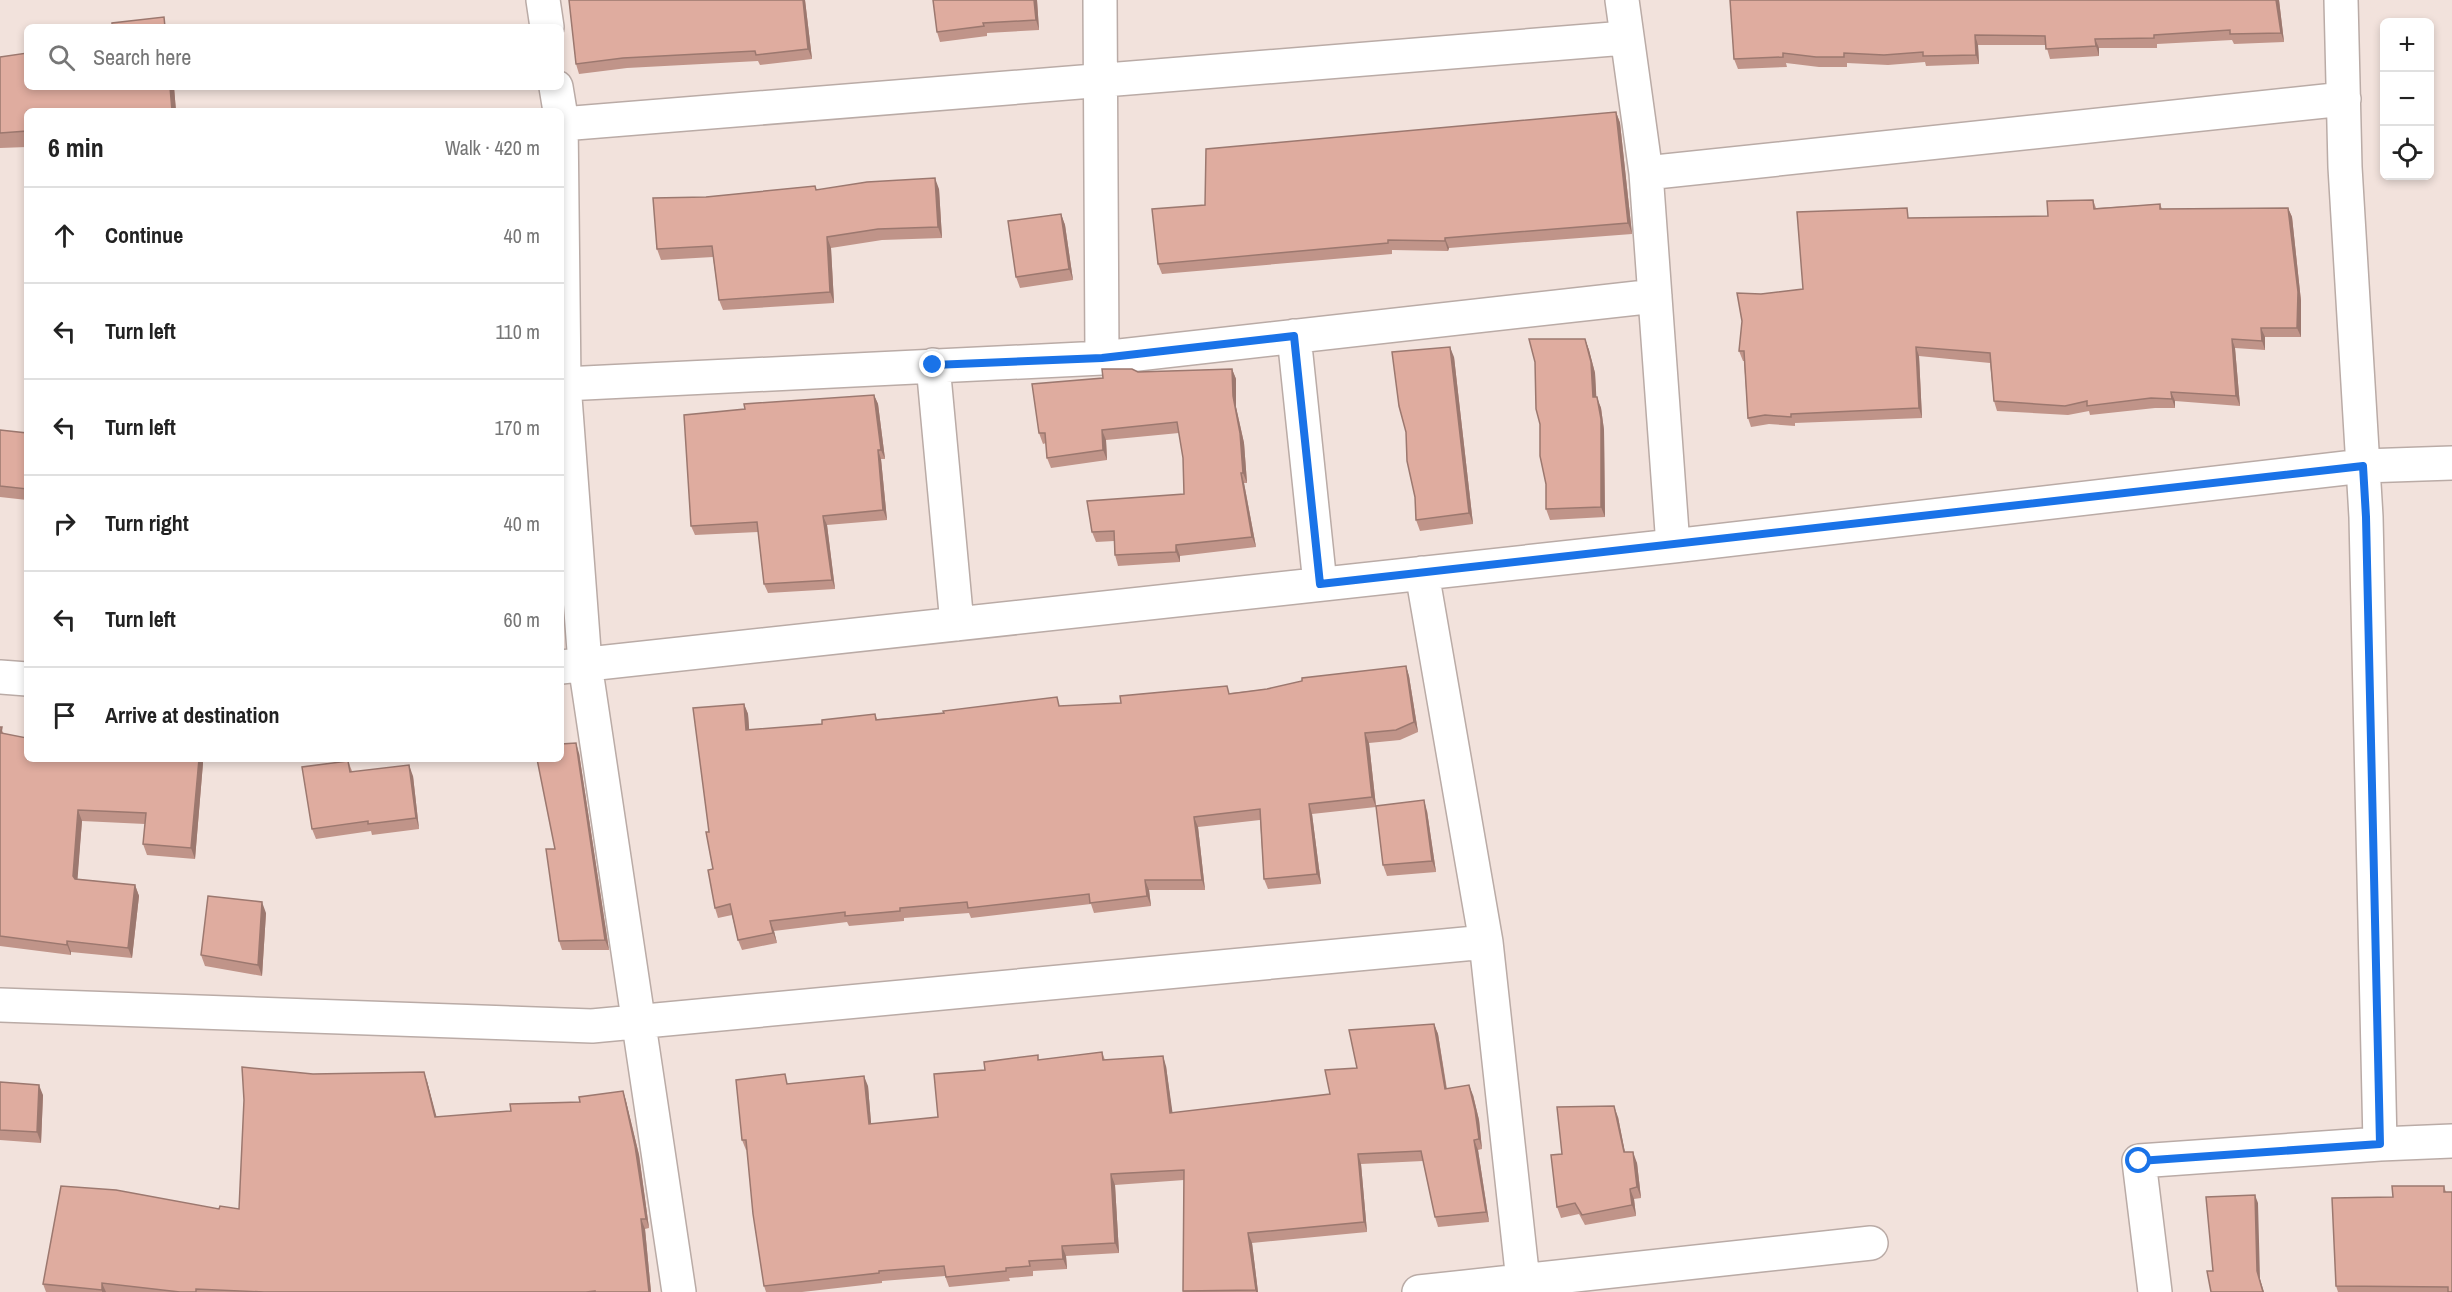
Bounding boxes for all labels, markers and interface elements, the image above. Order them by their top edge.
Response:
map controls [2380,18,2434,180]
button: + [2380,18,2434,72]
search box [24,24,564,90]
icon: search [45,41,78,74]
text: Search here [93,42,191,72]
button: − [2380,72,2434,126]
button: locate [2380,126,2434,180]
text: 6 min [48,130,104,165]
text: Walk · 420 m [445,134,540,161]
icon: ahead [48,219,81,252]
text: Continue [105,220,183,250]
text: 40 m [504,222,540,249]
icon: left [48,315,81,348]
text: Turn left [105,316,176,346]
text: 110 m [496,318,540,345]
route end [919,351,945,377]
icon: left [48,411,81,444]
text: Turn left [105,412,176,442]
text: 170 m [494,414,540,441]
icon: right [48,507,81,540]
text: Turn right [105,508,189,538]
text: 40 m [504,510,540,537]
icon: left [48,603,81,636]
text: Turn left [105,604,176,634]
text: 60 m [504,606,540,633]
icon: arrive [48,699,81,732]
text: Arrive at destination [105,700,279,730]
route start [2125,1147,2151,1173]

